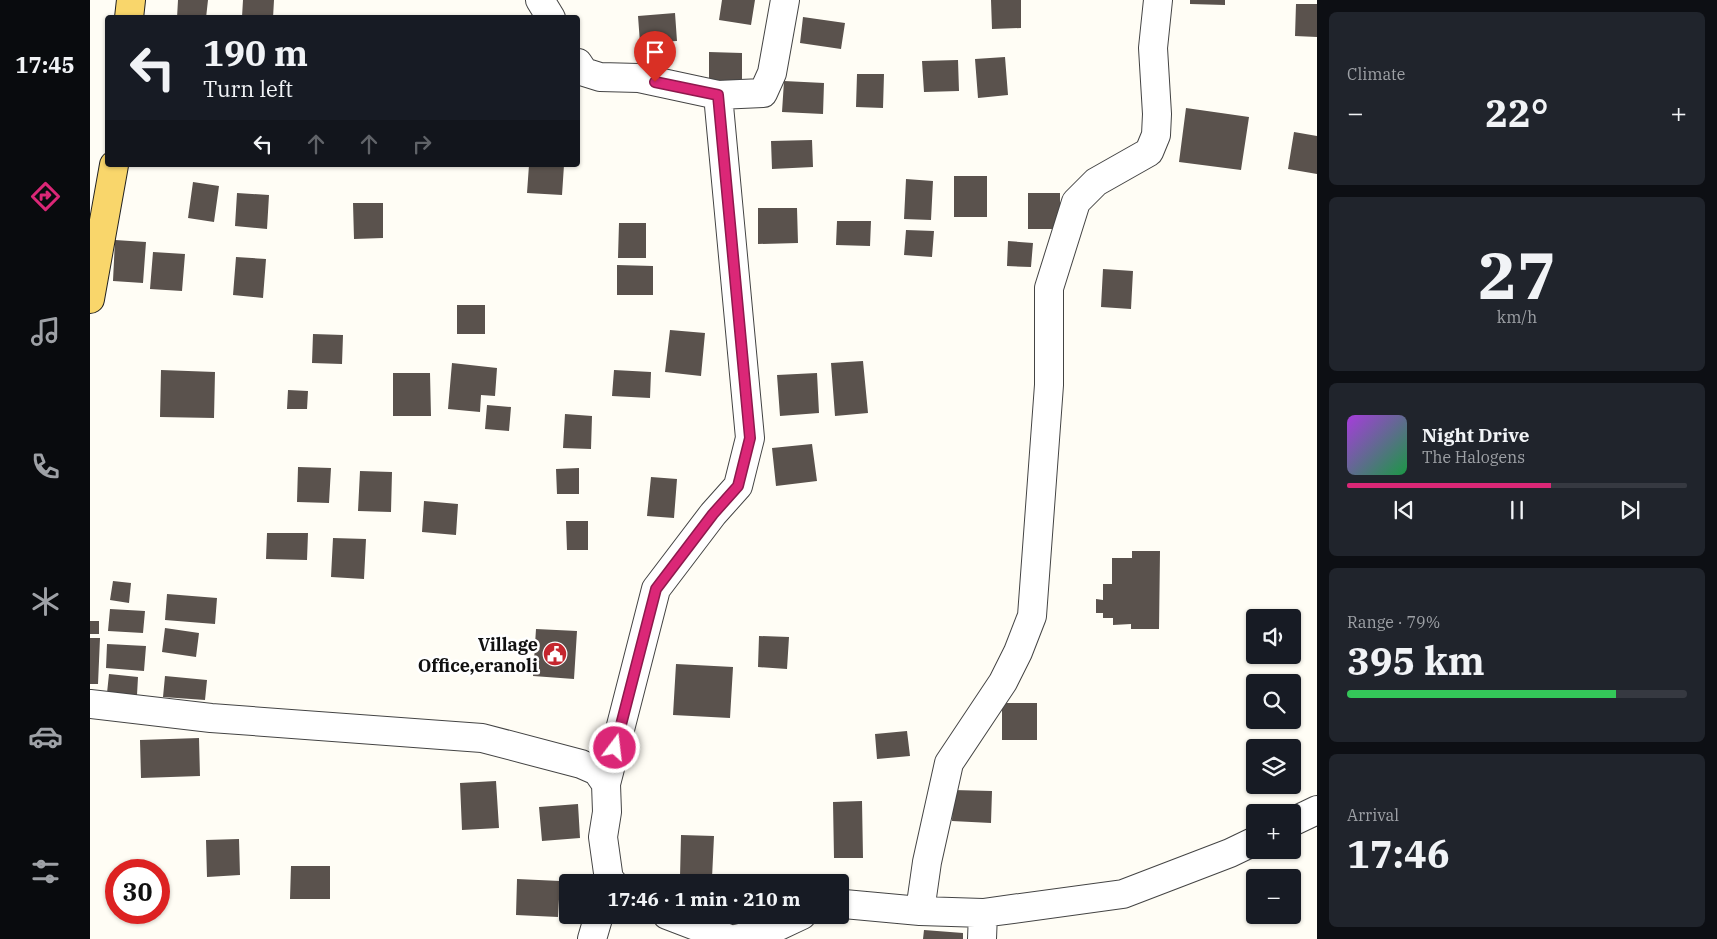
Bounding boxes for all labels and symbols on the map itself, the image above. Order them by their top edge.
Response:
pin [634,31,676,82]
place label: Village Office,eranoli [418,633,538,677]
public building icon: Village Office,eranoli [542,641,568,667]
position arrow [588,721,640,773]
speed limit sign: 30 [105,859,170,924]

